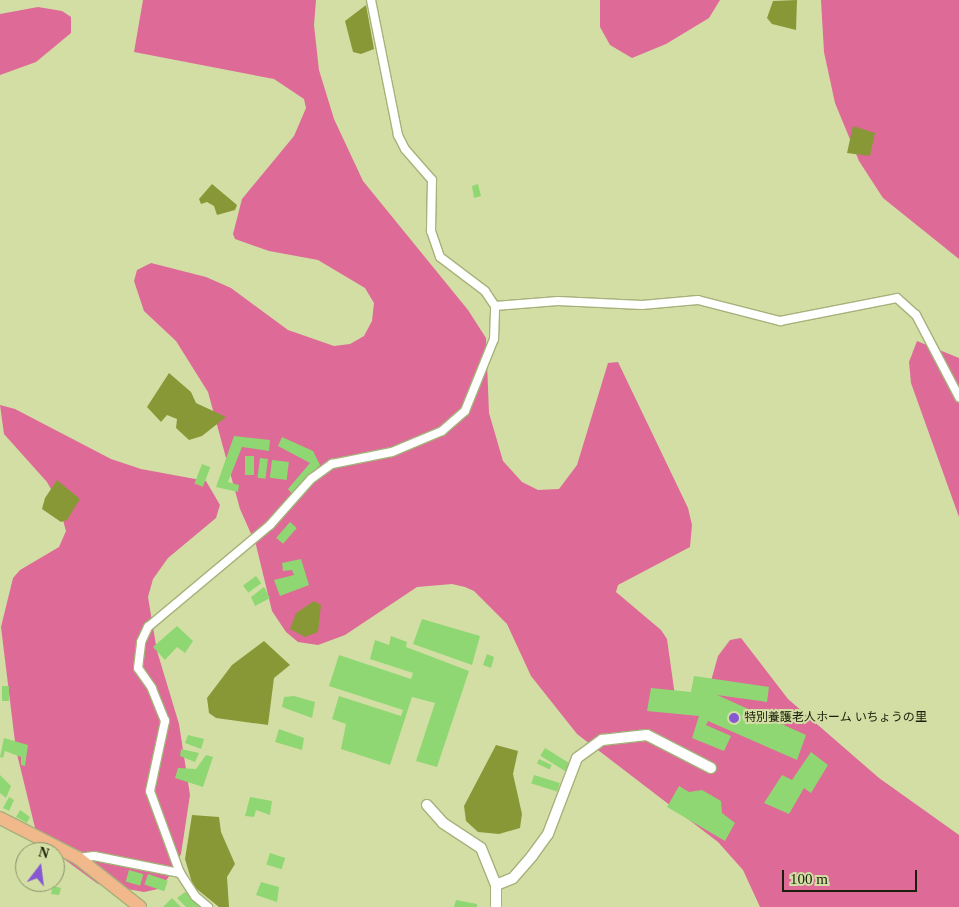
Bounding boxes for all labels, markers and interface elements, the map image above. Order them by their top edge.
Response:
place label: 特別養護老人ホーム いちょうの里 [744,711,927,725]
marker: 特別養護老人ホーム いちょうの里 [728,712,740,724]
north arrow [15,842,65,892]
text: N [37,844,51,862]
scale bar [784,860,919,892]
text: 100 m [790,871,828,887]

